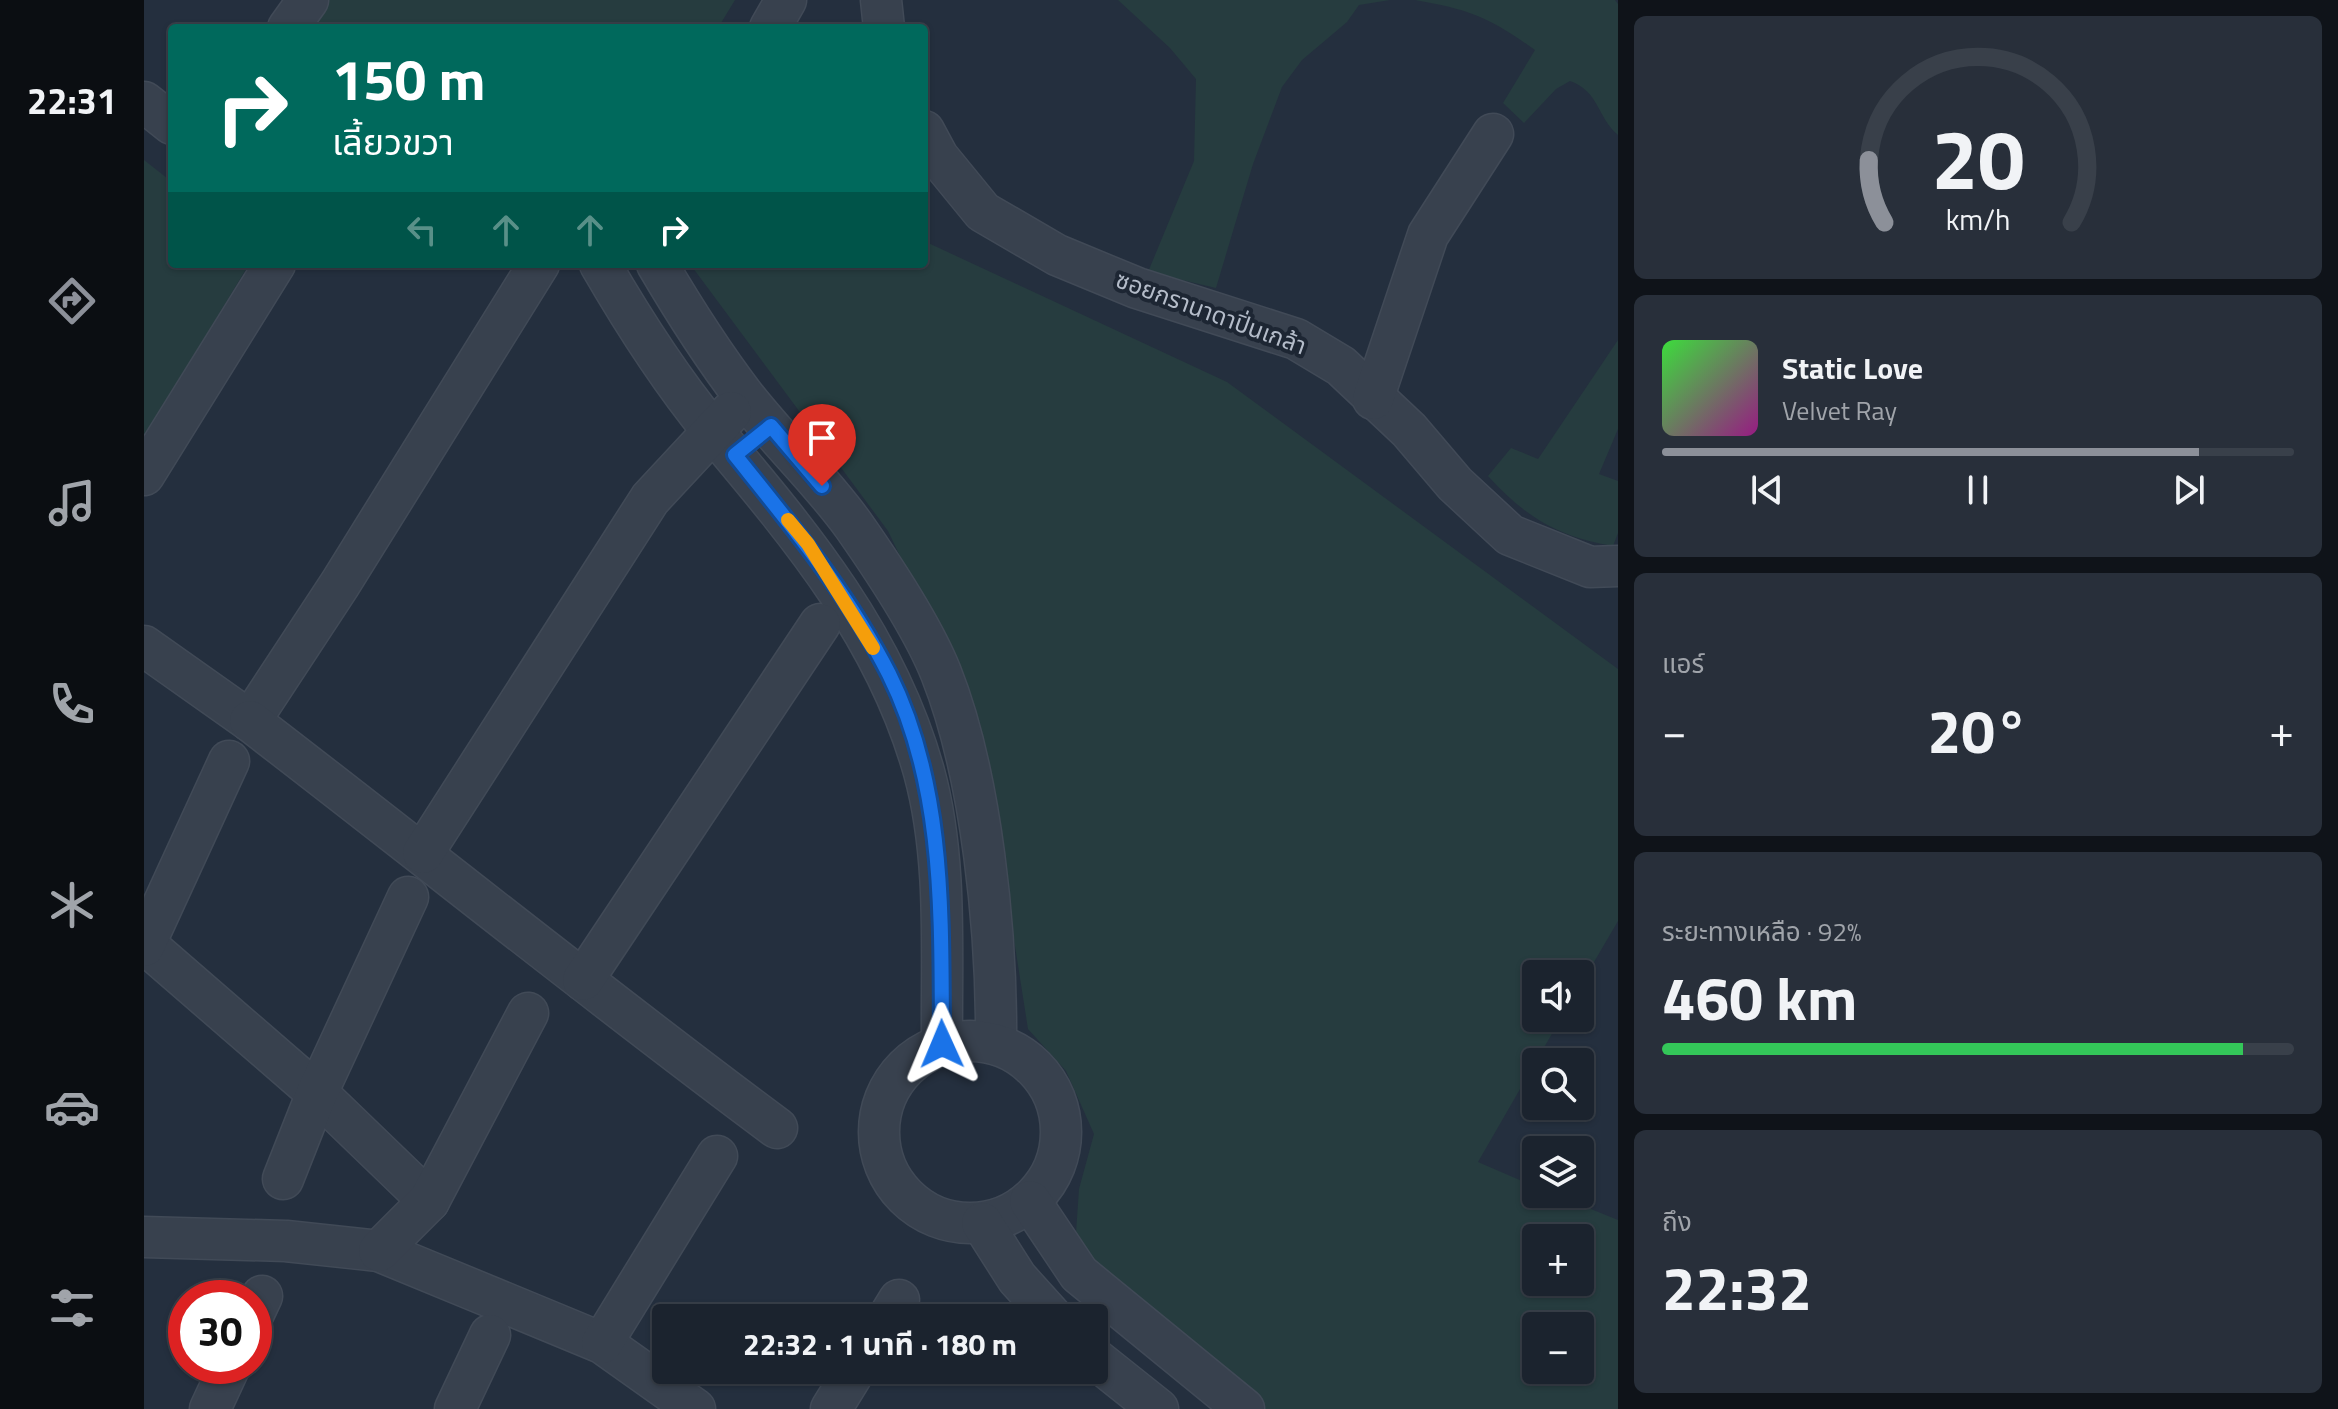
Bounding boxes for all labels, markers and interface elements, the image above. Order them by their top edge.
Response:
text: 150 m [332,37,485,122]
icon: right [200,56,304,160]
text: 22:31 [27,73,117,128]
text: 20 [1931,95,2025,221]
text: เลี้ยวขวา [332,114,454,169]
text: km/h [1946,198,2010,241]
icon: left [400,208,444,252]
icon: ahead [484,208,528,252]
icon: ahead [568,208,612,252]
icon: right [652,208,696,252]
street label: ซอยกรานาดาปิ่นเกล้า [1111,261,1312,363]
icon: directions [44,273,100,329]
text: Static Love [1782,345,1923,391]
text: Velvet Ray [1782,391,1897,430]
pin [788,404,856,486]
icon: arrive [800,416,844,460]
icon: previous [1745,468,1789,512]
icon: pause [1956,468,2000,512]
icon: next [2167,468,2211,512]
icon: music [44,475,100,531]
text: แอร์ [1662,644,1704,683]
icon: phone [44,676,100,732]
text: 20° [1928,685,2028,776]
text: − [1662,697,1687,764]
text: + [2269,697,2294,764]
icon: climate [44,877,100,933]
text: ระยะทางเหลือ · 92% [1662,912,1862,951]
text: 460 km [1662,952,1857,1043]
map controls [1522,960,1594,1384]
button: sound [1522,960,1594,1032]
position arrow [900,1002,984,1086]
button: search [1522,1048,1594,1120]
icon: car [44,1079,100,1135]
button: layers [1522,1136,1594,1208]
text: ถึง [1662,1202,1692,1241]
button: + [1522,1224,1594,1296]
text: 22:32 [1662,1242,1812,1333]
icon: filters [44,1280,100,1336]
speed limit sign: 30 [168,1280,272,1384]
button: − [1522,1312,1594,1384]
text: 22:32 · 1 นาที · 180 m [743,1321,1017,1367]

